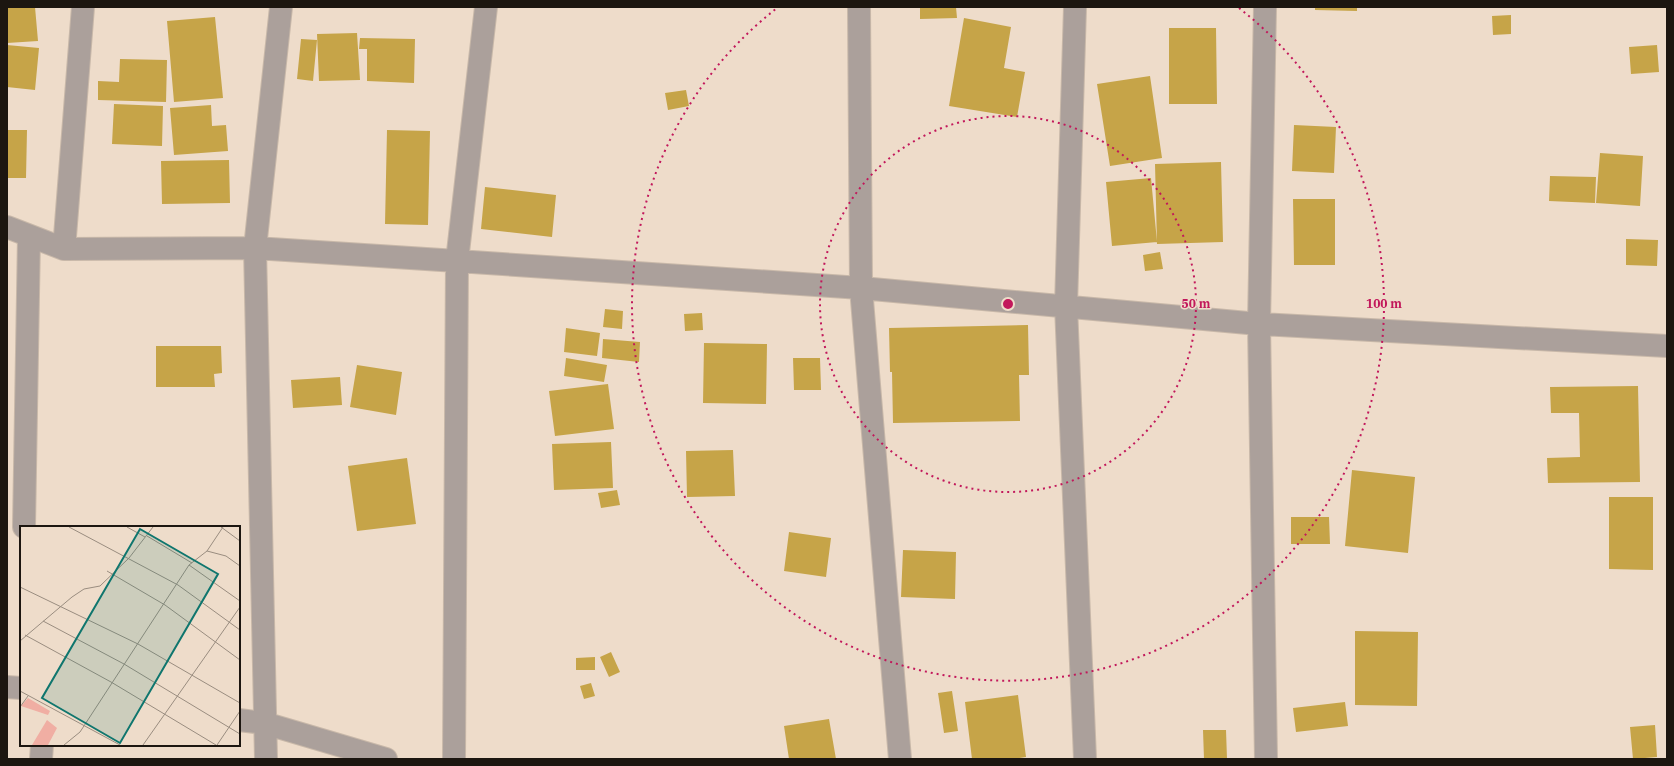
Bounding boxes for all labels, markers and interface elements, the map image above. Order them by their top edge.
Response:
text: 50 m [1182,296,1211,311]
text: 100 m [1366,296,1402,311]
centre of rings [1001,297,1015,311]
inset map [20,526,240,746]

